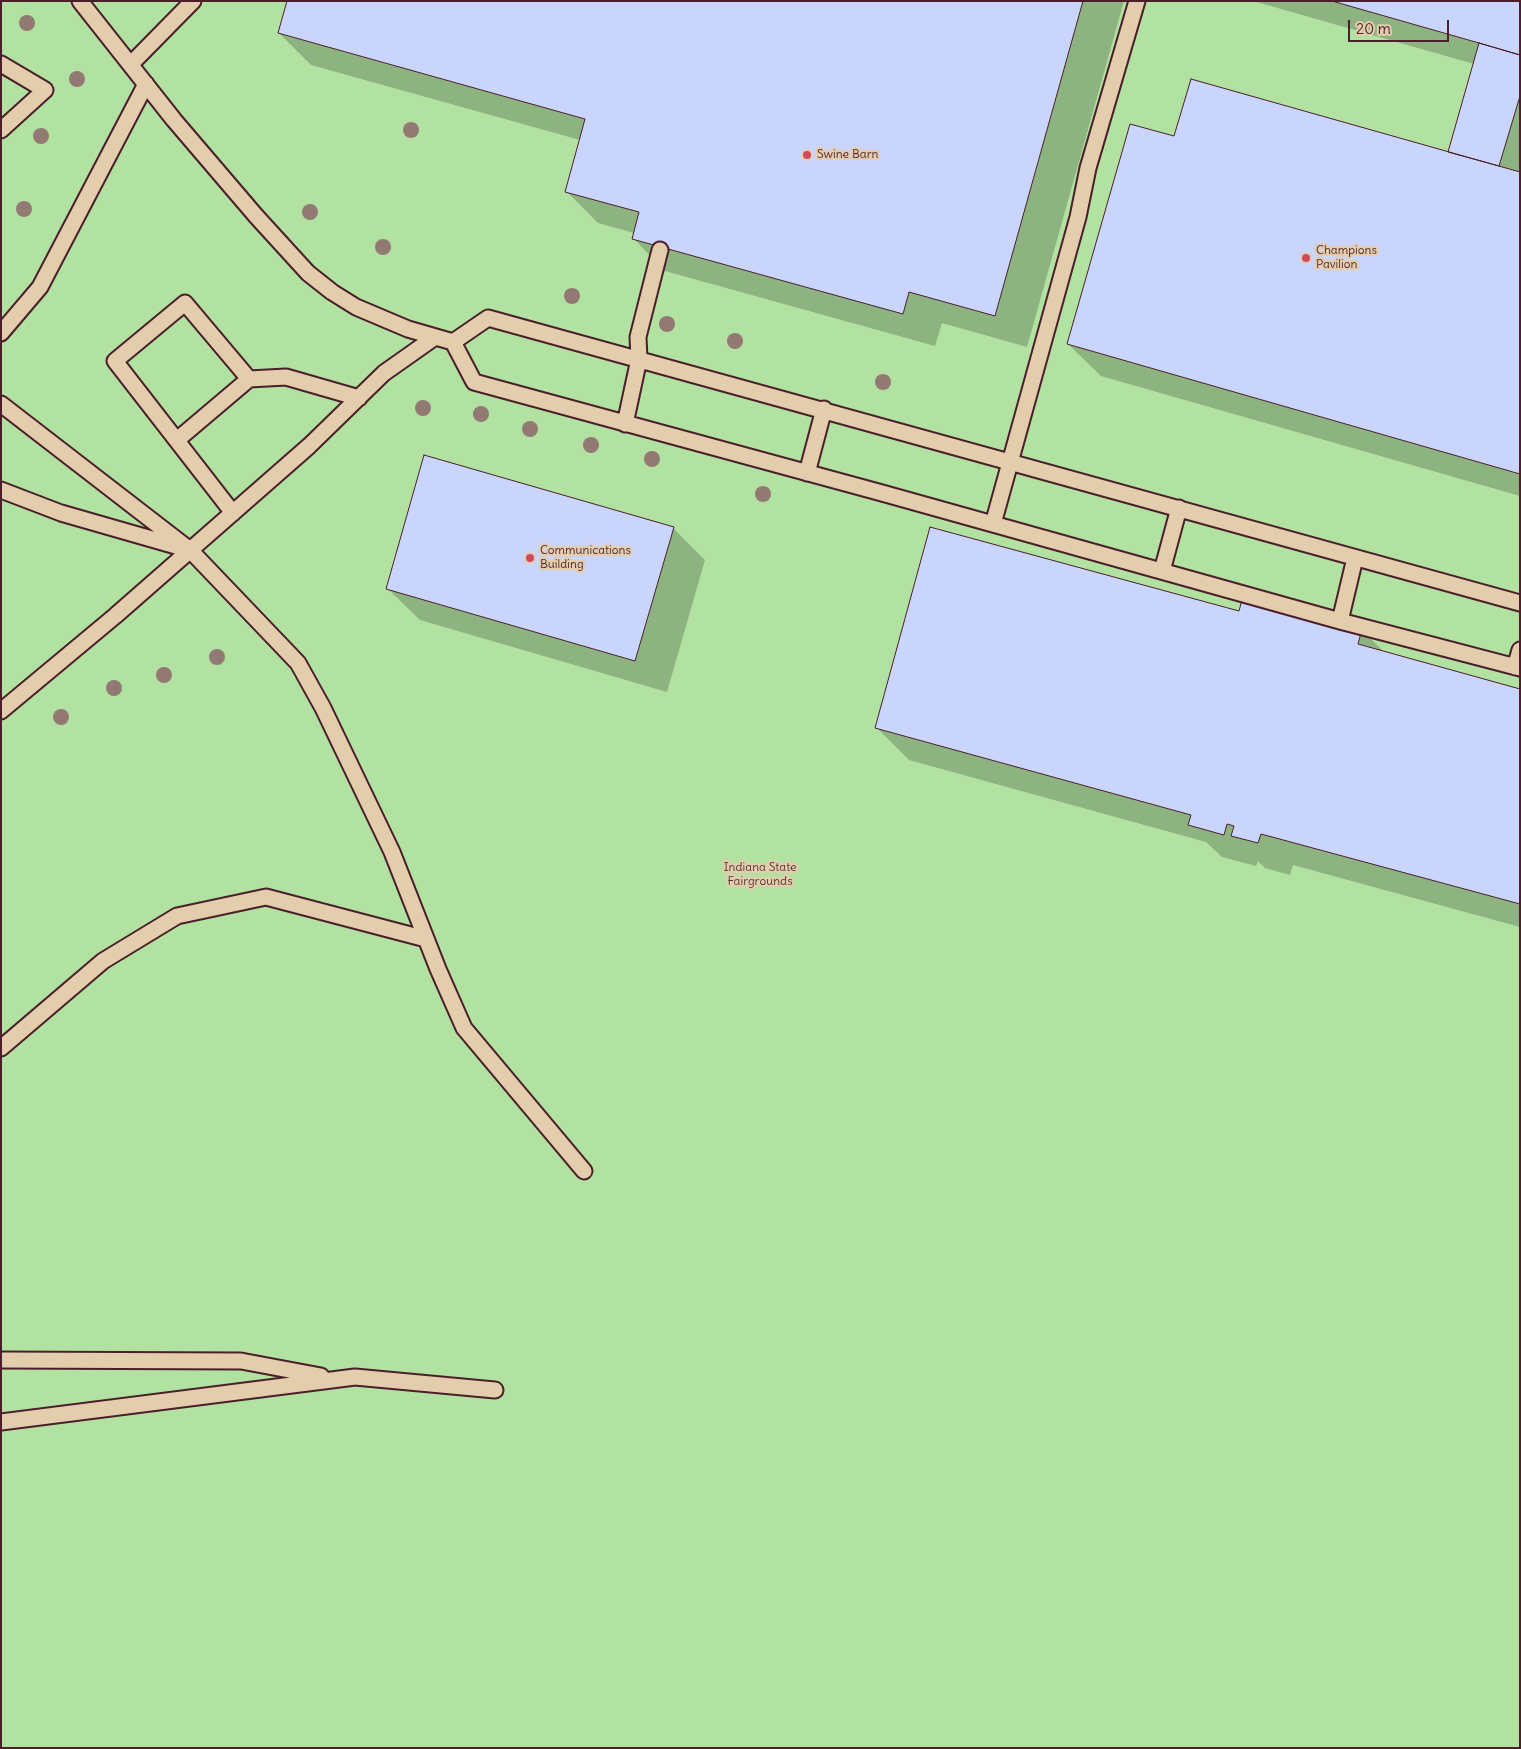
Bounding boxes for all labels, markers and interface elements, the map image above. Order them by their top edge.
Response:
scale bar [1351,10,1452,42]
text: 20 m [1356,19,1391,38]
place label: Swine Barn [817,148,878,162]
marker: Swine Barn [801,149,813,161]
place label: Champions Pavilion [1316,244,1377,272]
marker: Champions Pavilion [1300,252,1312,264]
place label: Communications Building [540,544,631,572]
marker: Communications Building [524,552,536,564]
park label: Indiana State Fairgrounds [723,861,797,889]

